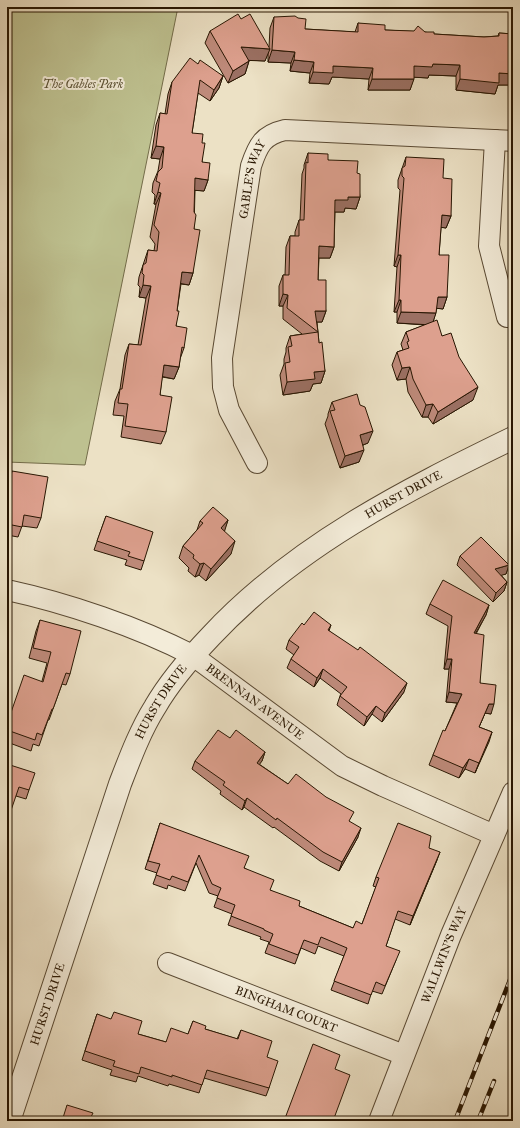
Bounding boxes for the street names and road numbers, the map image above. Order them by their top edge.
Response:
street label: GABLE'S WAY [236,137,269,220]
street label: HURST DRIVE [362,467,445,521]
street label: HURST DRIVE [132,661,190,741]
street label: BRENNAN AVENUE [203,661,307,743]
street label: WALLWIN'S WAY [418,905,469,1005]
street label: HURST DRIVE [27,961,68,1047]
street label: BINGHAM COURT [233,983,339,1035]

